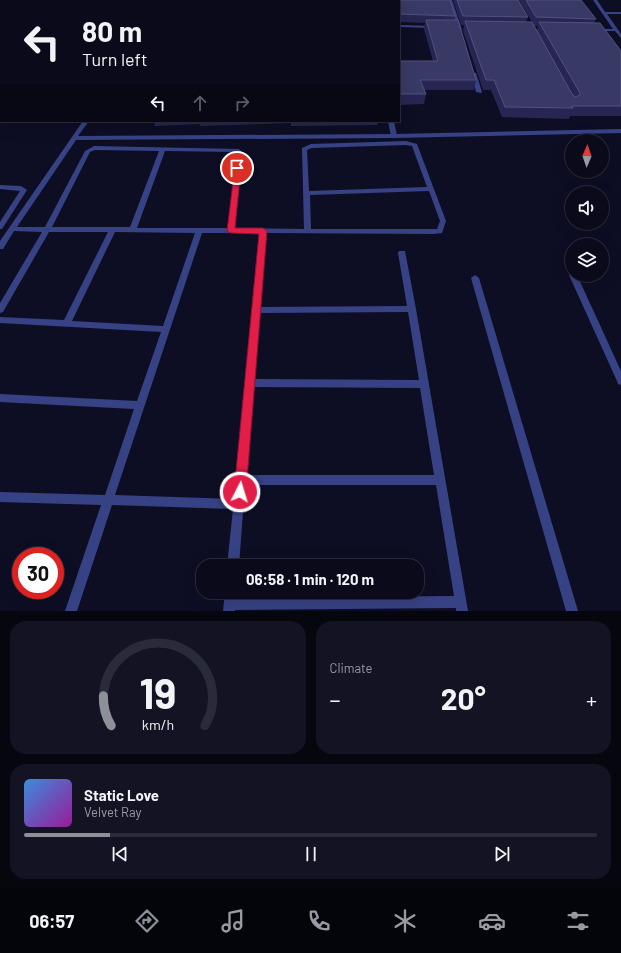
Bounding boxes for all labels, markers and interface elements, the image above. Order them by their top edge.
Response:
text: 80 m [82,14,142,48]
icon: left [16,16,68,68]
text: Turn left [82,48,148,70]
icon: left [147,92,169,114]
icon: ahead [189,92,211,114]
icon: right [231,92,253,114]
north arrow [565,134,609,178]
map controls [565,134,609,282]
pin [220,151,254,185]
icon: arrive [226,157,248,179]
button: sound [565,186,609,230]
button: layers [565,238,609,282]
position arrow [219,471,261,513]
speed limit sign: 30 [12,547,64,599]
text: 06:58 · 1 min · 120 m [246,570,374,588]
text: Climate [330,660,373,676]
text: 19 [139,666,176,716]
text: 20° [441,680,486,716]
text: − [330,686,341,712]
text: + [586,686,597,712]
text: km/h [142,715,174,732]
text: Static Love [84,786,159,804]
text: Velvet Ray [84,804,142,820]
icon: previous [109,843,131,865]
icon: pause [300,843,322,865]
icon: next [491,843,513,865]
icon: directions [133,907,161,935]
icon: music [219,907,247,935]
icon: phone [305,907,333,935]
icon: climate [391,907,419,935]
icon: car [478,907,506,935]
icon: filters [564,907,592,935]
text: 06:57 [29,910,74,932]

